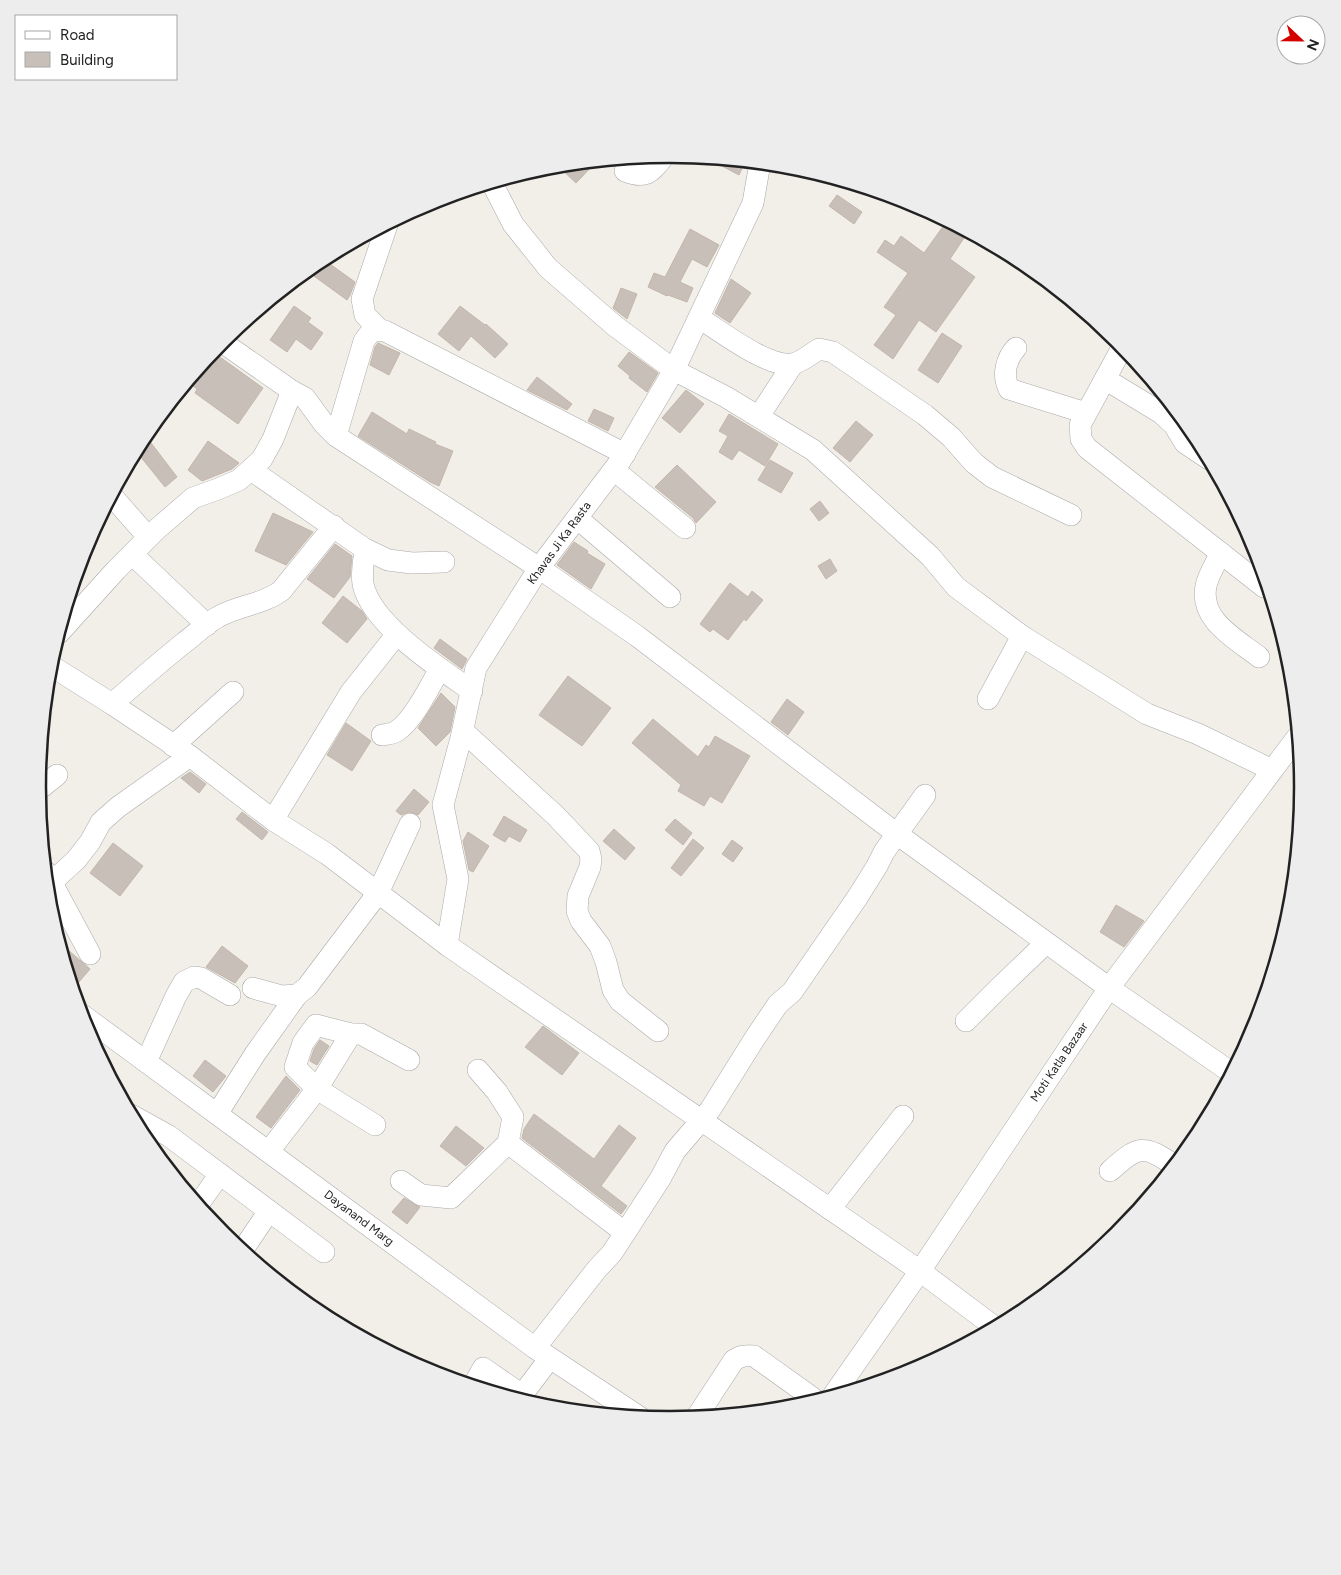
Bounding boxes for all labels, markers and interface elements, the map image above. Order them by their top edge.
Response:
legend [15,15,178,80]
north arrow [1276,15,1326,65]
text: Road [60,26,95,44]
text: N [1303,36,1322,53]
text: Building [60,51,114,69]
street label: Khavas Ji Ka Rasta [524,499,594,587]
street label: Moti Katla Bazaar [1027,1020,1091,1104]
street label: Dayanand Marg [321,1187,397,1249]

